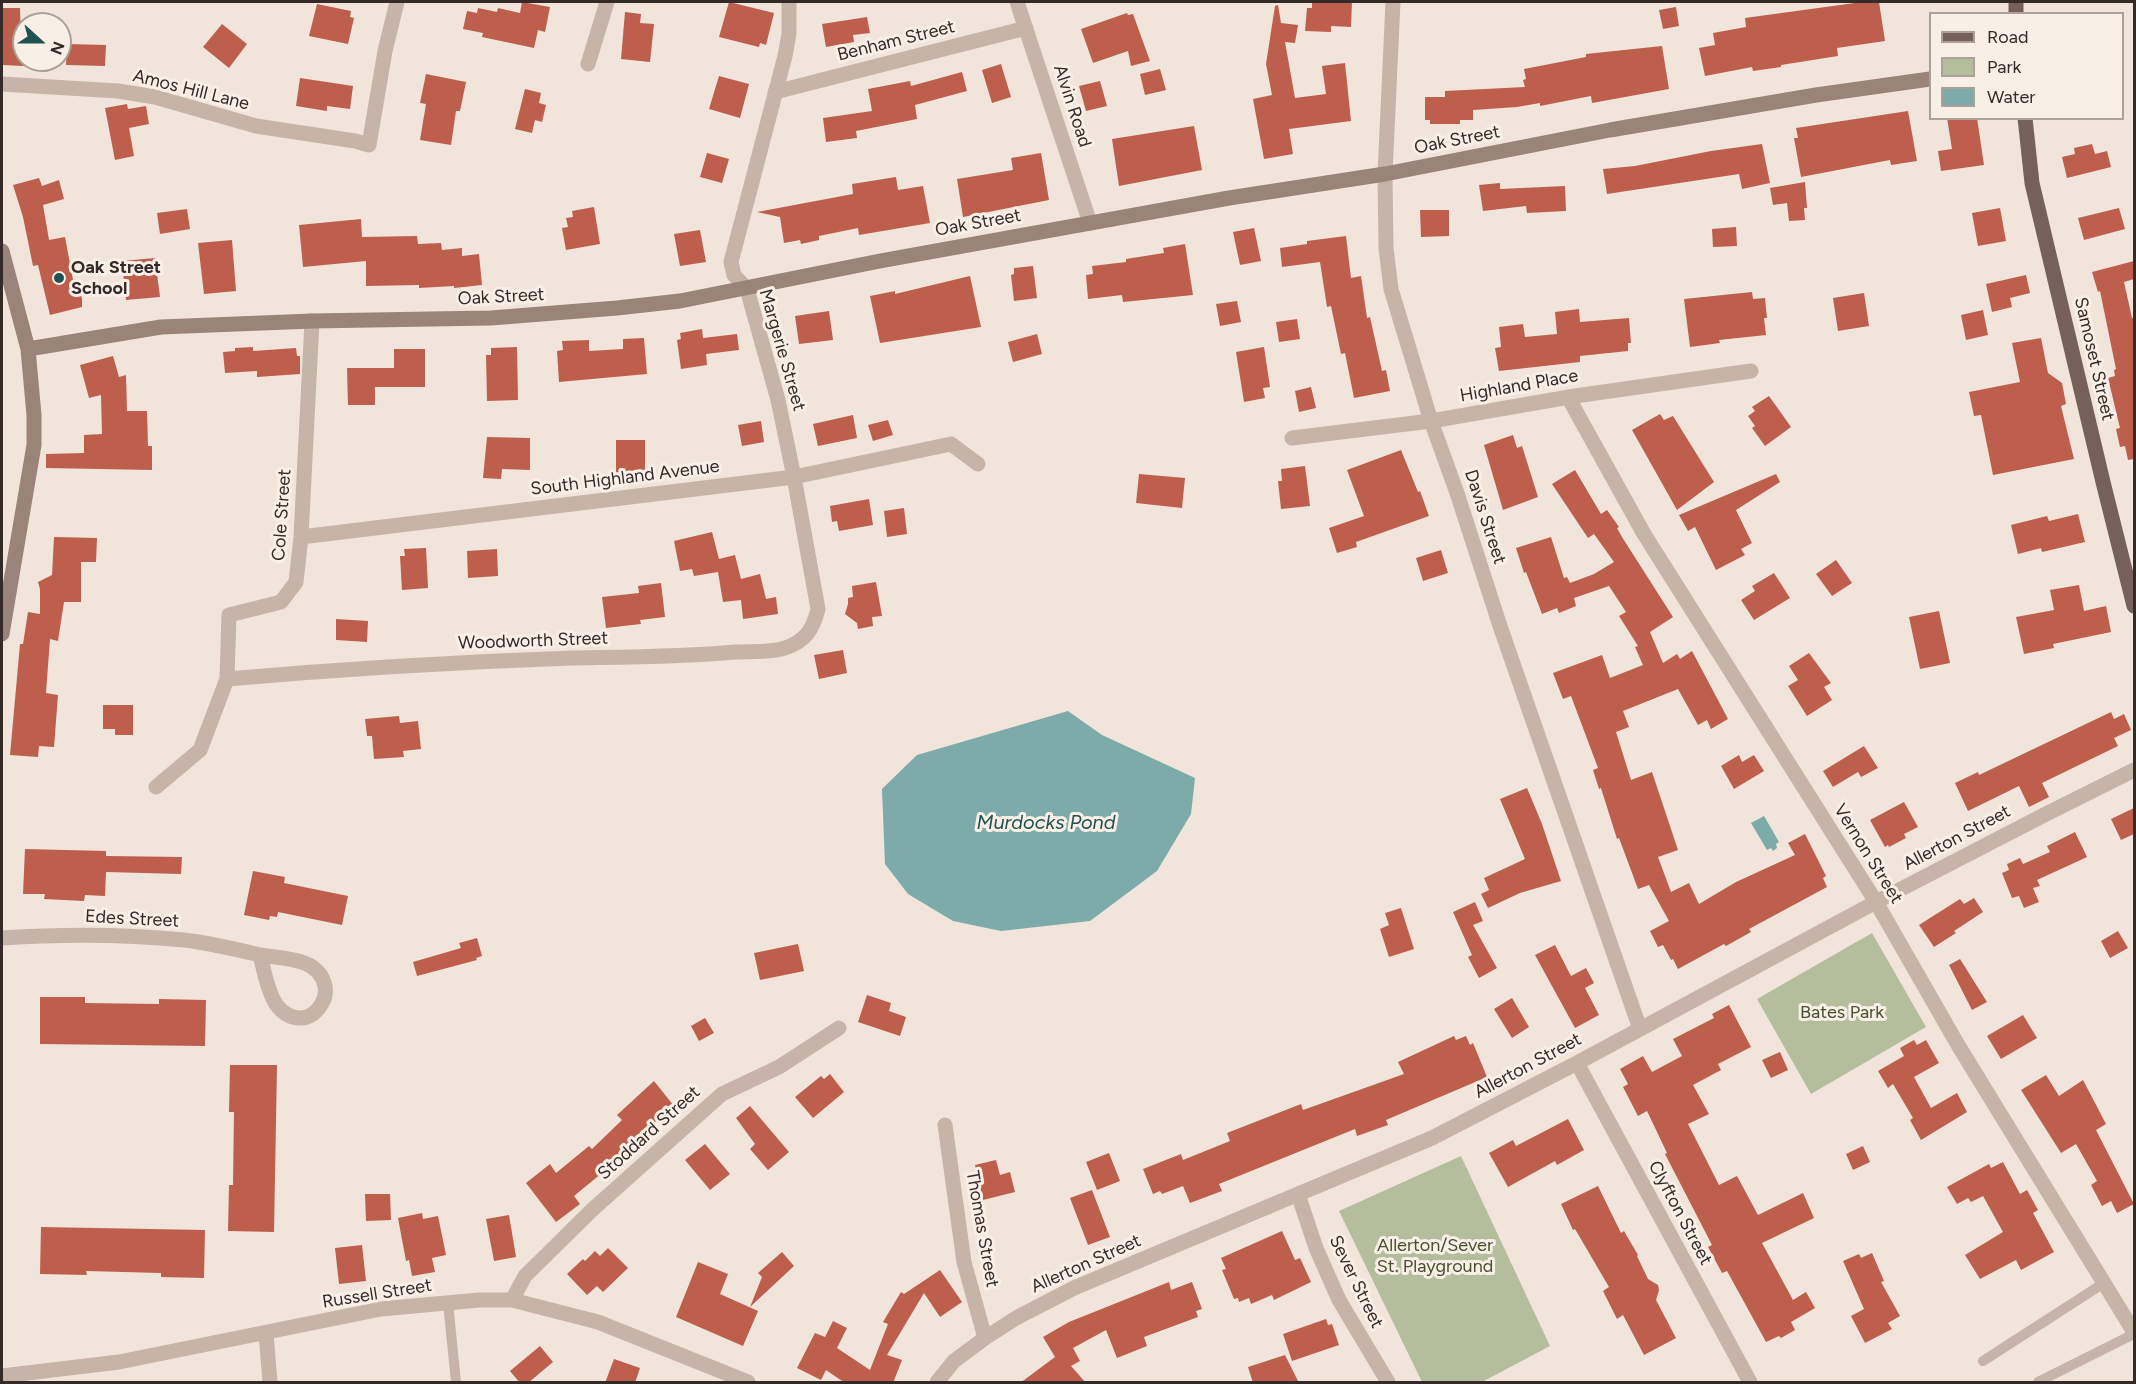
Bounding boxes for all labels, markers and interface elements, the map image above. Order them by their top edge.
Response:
north arrow [12,12,72,72]
legend [1929,12,2124,120]
street label: Benham Street [835,16,957,66]
text: Road [1987,26,2028,48]
text: N [46,39,68,57]
text: Park [1987,56,2021,78]
street label: Alvin Road [1049,62,1095,150]
street label: Amos Hill Lane [131,65,251,115]
text: Water [1987,86,2035,108]
street label: Oak Street [1412,121,1502,159]
street label: Oak Street [933,205,1023,241]
place label: Oak Street School [71,257,161,300]
marker: Oak Street School [52,271,66,285]
street label: Oak Street [457,284,545,310]
street label: Margerie Street [754,287,810,413]
street label: Samoset Street [2069,295,2119,423]
street label: Highland Place [1458,365,1580,407]
street label: South Highland Avenue [529,456,721,500]
street label: Davis Street [1460,467,1510,567]
street label: Cole Street [268,468,296,562]
street label: Woodworth Street [458,628,608,654]
street label: Vernon Street [1829,800,1907,908]
street label: Allerton Street [1900,801,2014,875]
water label: Murdocks Pond [976,811,1116,835]
street label: Edes Street [84,906,180,932]
park label: Bates Park [1800,1002,1884,1024]
street label: Allerton Street [1471,1029,1585,1103]
street label: Stoddard Street [593,1081,705,1185]
street label: Clyfton Street [1643,1157,1717,1269]
street label: Thomas Street [961,1169,1003,1289]
street label: Allerton Street [1028,1230,1144,1298]
street label: Sever Street [1324,1232,1388,1332]
park label: Allerton/Sever St. Playground [1377,1235,1493,1278]
street label: Russell Street [321,1275,433,1313]

